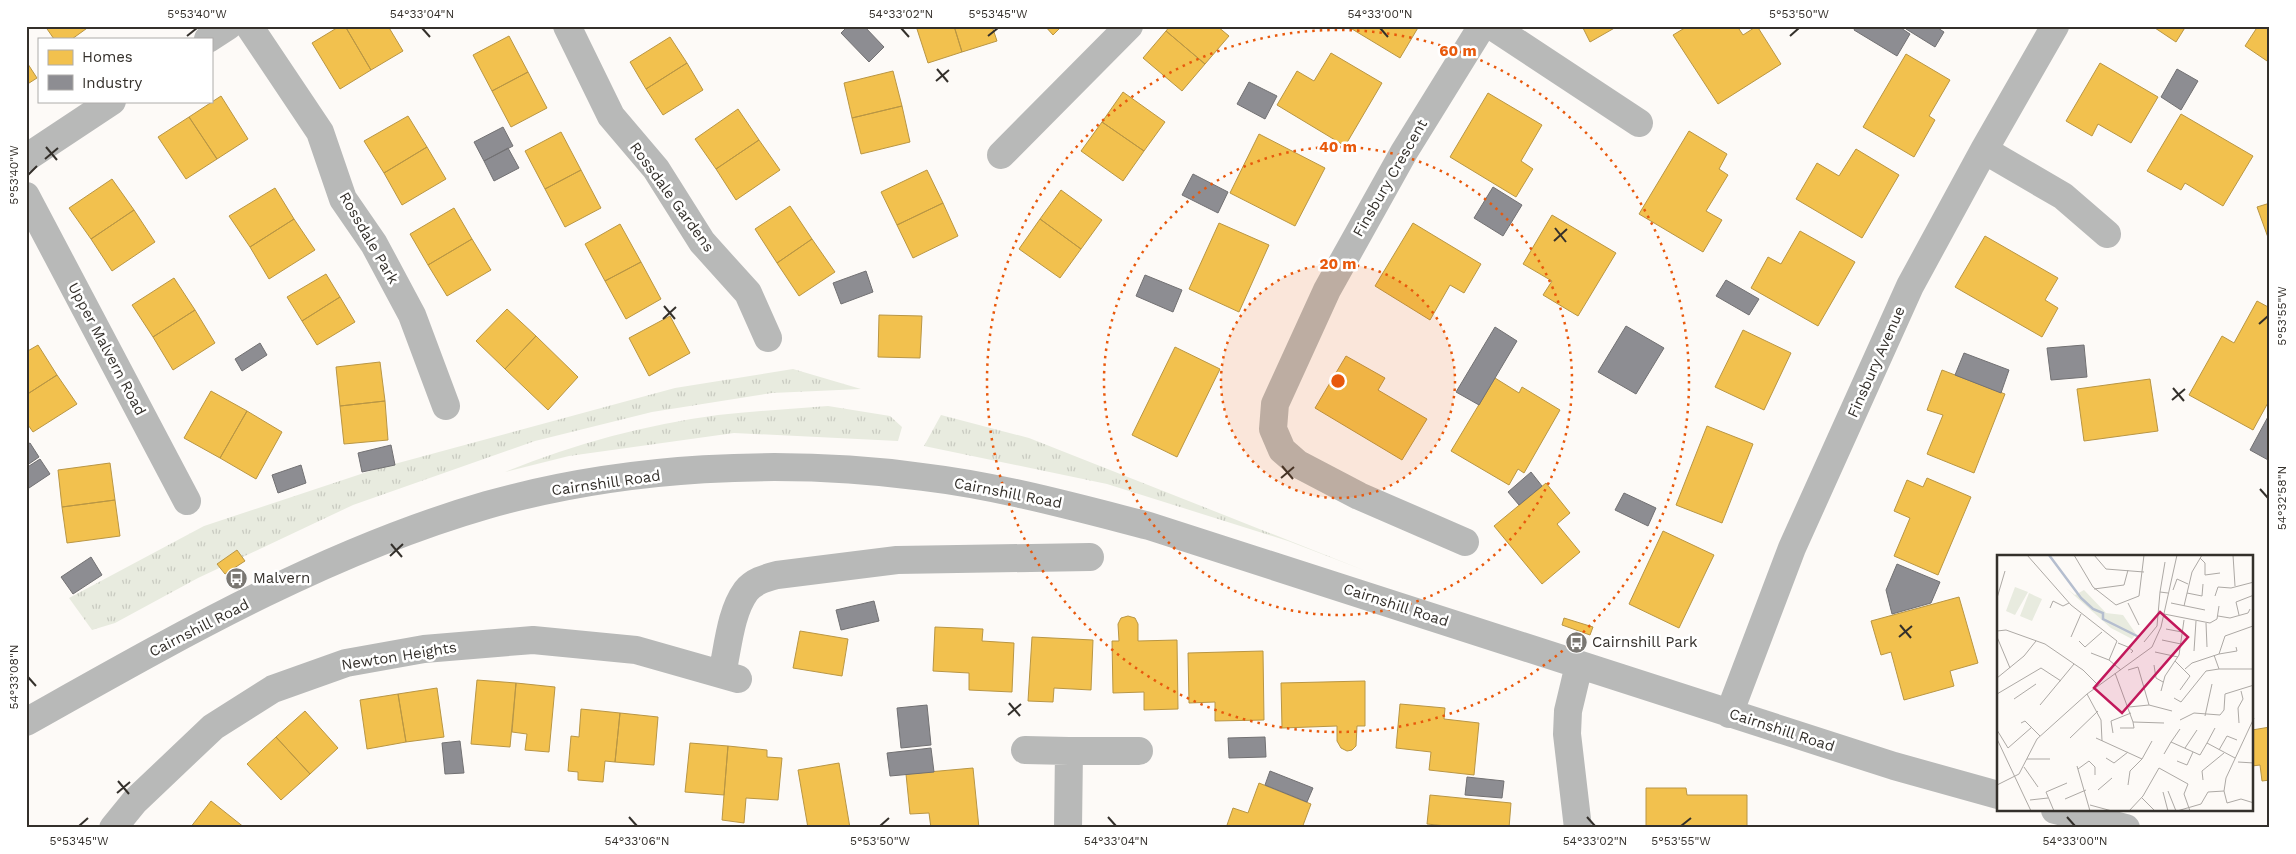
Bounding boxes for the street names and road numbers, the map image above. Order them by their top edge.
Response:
street label: Finsbury Crescent [1349,115,1431,240]
street label: Rossdale Gardens [626,139,718,255]
street label: Rossdale Park [335,189,403,288]
street label: Upper Malvern Road [64,279,150,419]
street label: Finsbury Avenue [1843,304,1909,420]
street label: Cairnshill Road [550,466,662,500]
street label: Cairnshill Road [952,474,1064,512]
street label: Cairnshill Road [1341,579,1451,631]
street label: Cairnshill Road [146,595,252,661]
street label: Newton Heights [340,638,458,674]
street label: Cairnshill Road [1727,704,1837,756]

